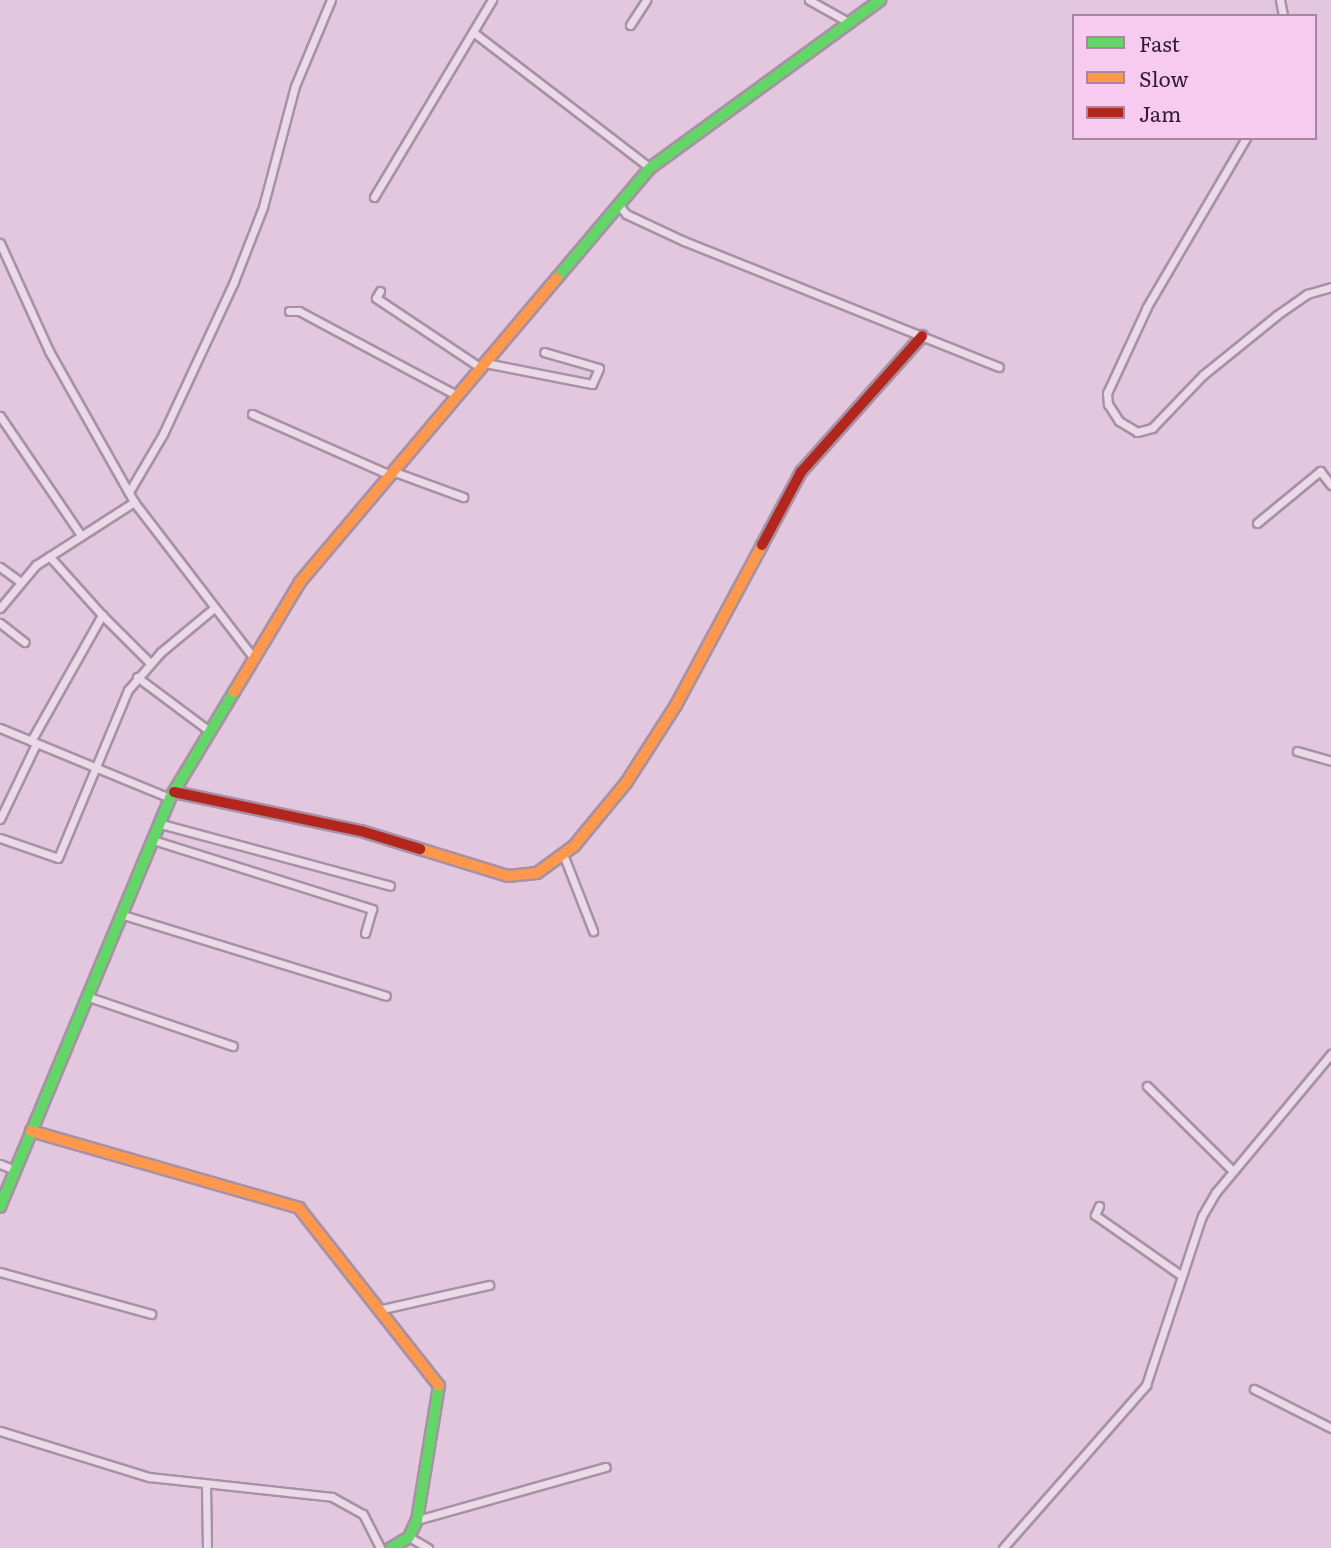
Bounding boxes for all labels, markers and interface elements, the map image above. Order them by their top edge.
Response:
legend [1072,14,1317,140]
text: Fast [1139,27,1180,58]
text: Slow [1139,62,1189,93]
text: Jam [1139,97,1181,128]

